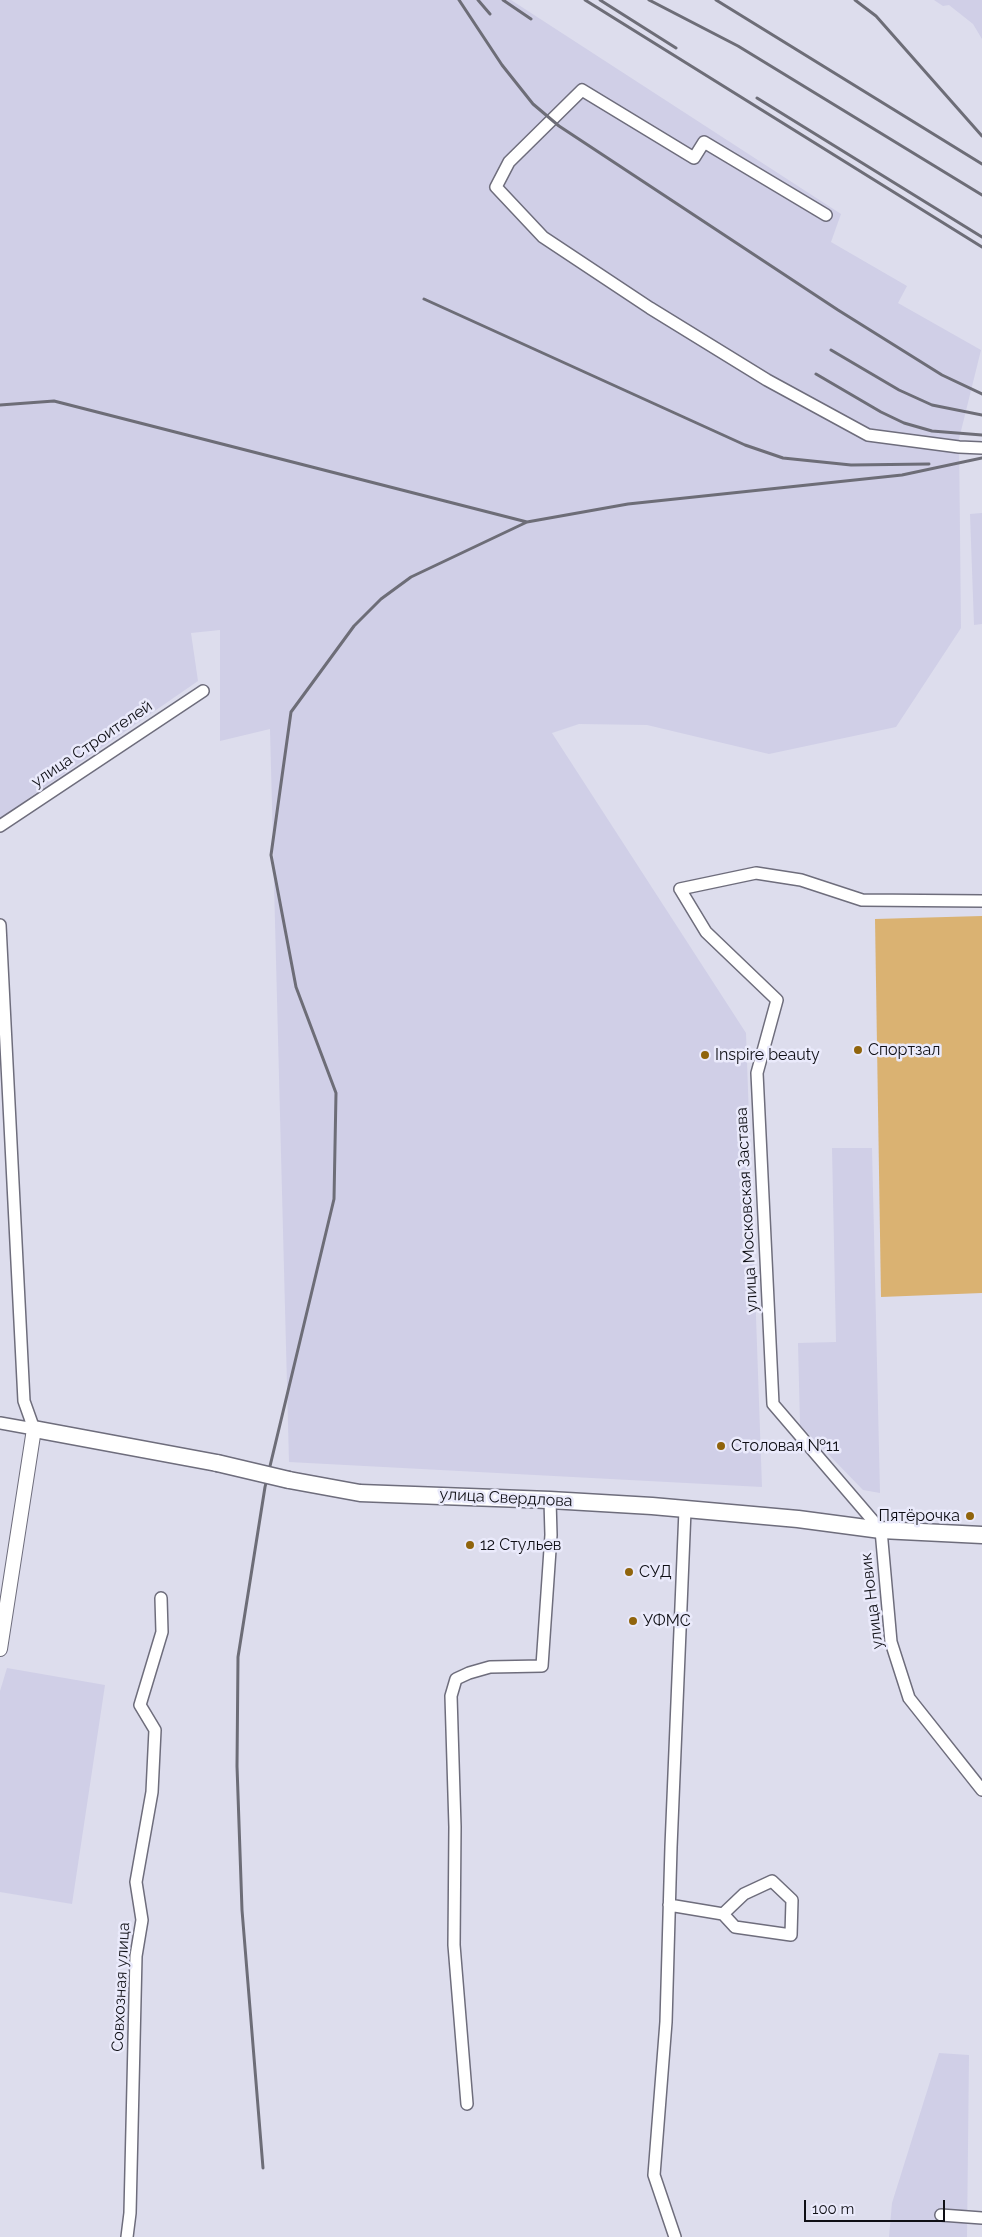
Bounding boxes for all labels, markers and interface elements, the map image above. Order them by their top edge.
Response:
street label: улица Строителей [28,696,156,792]
place label: Спортзал [868,1040,940,1060]
marker: Спортзал [852,1044,864,1056]
place label: Inspire beauty [715,1045,820,1065]
marker: Inspire beauty [699,1049,711,1061]
street label: улица Московская Застава [732,1107,762,1313]
place label: Столовая №11 [731,1436,839,1456]
marker: Столовая №11 [715,1440,727,1452]
street label: улица Свердлова [439,1485,573,1511]
place label: Пятёрочка [879,1506,960,1526]
marker: Пятёрочка [964,1510,976,1522]
place label: 12 Стульев [480,1535,561,1555]
marker: 12 Стульев [464,1539,476,1551]
street label: улица Новик [857,1552,887,1650]
place label: СУД [639,1562,672,1582]
marker: СУД [623,1566,635,1578]
place label: УФМС [643,1611,691,1631]
marker: УФМС [627,1615,639,1627]
street label: Совхозная улица [108,1922,134,2052]
scale bar [807,2190,948,2222]
text: 100 m [812,2200,854,2218]

